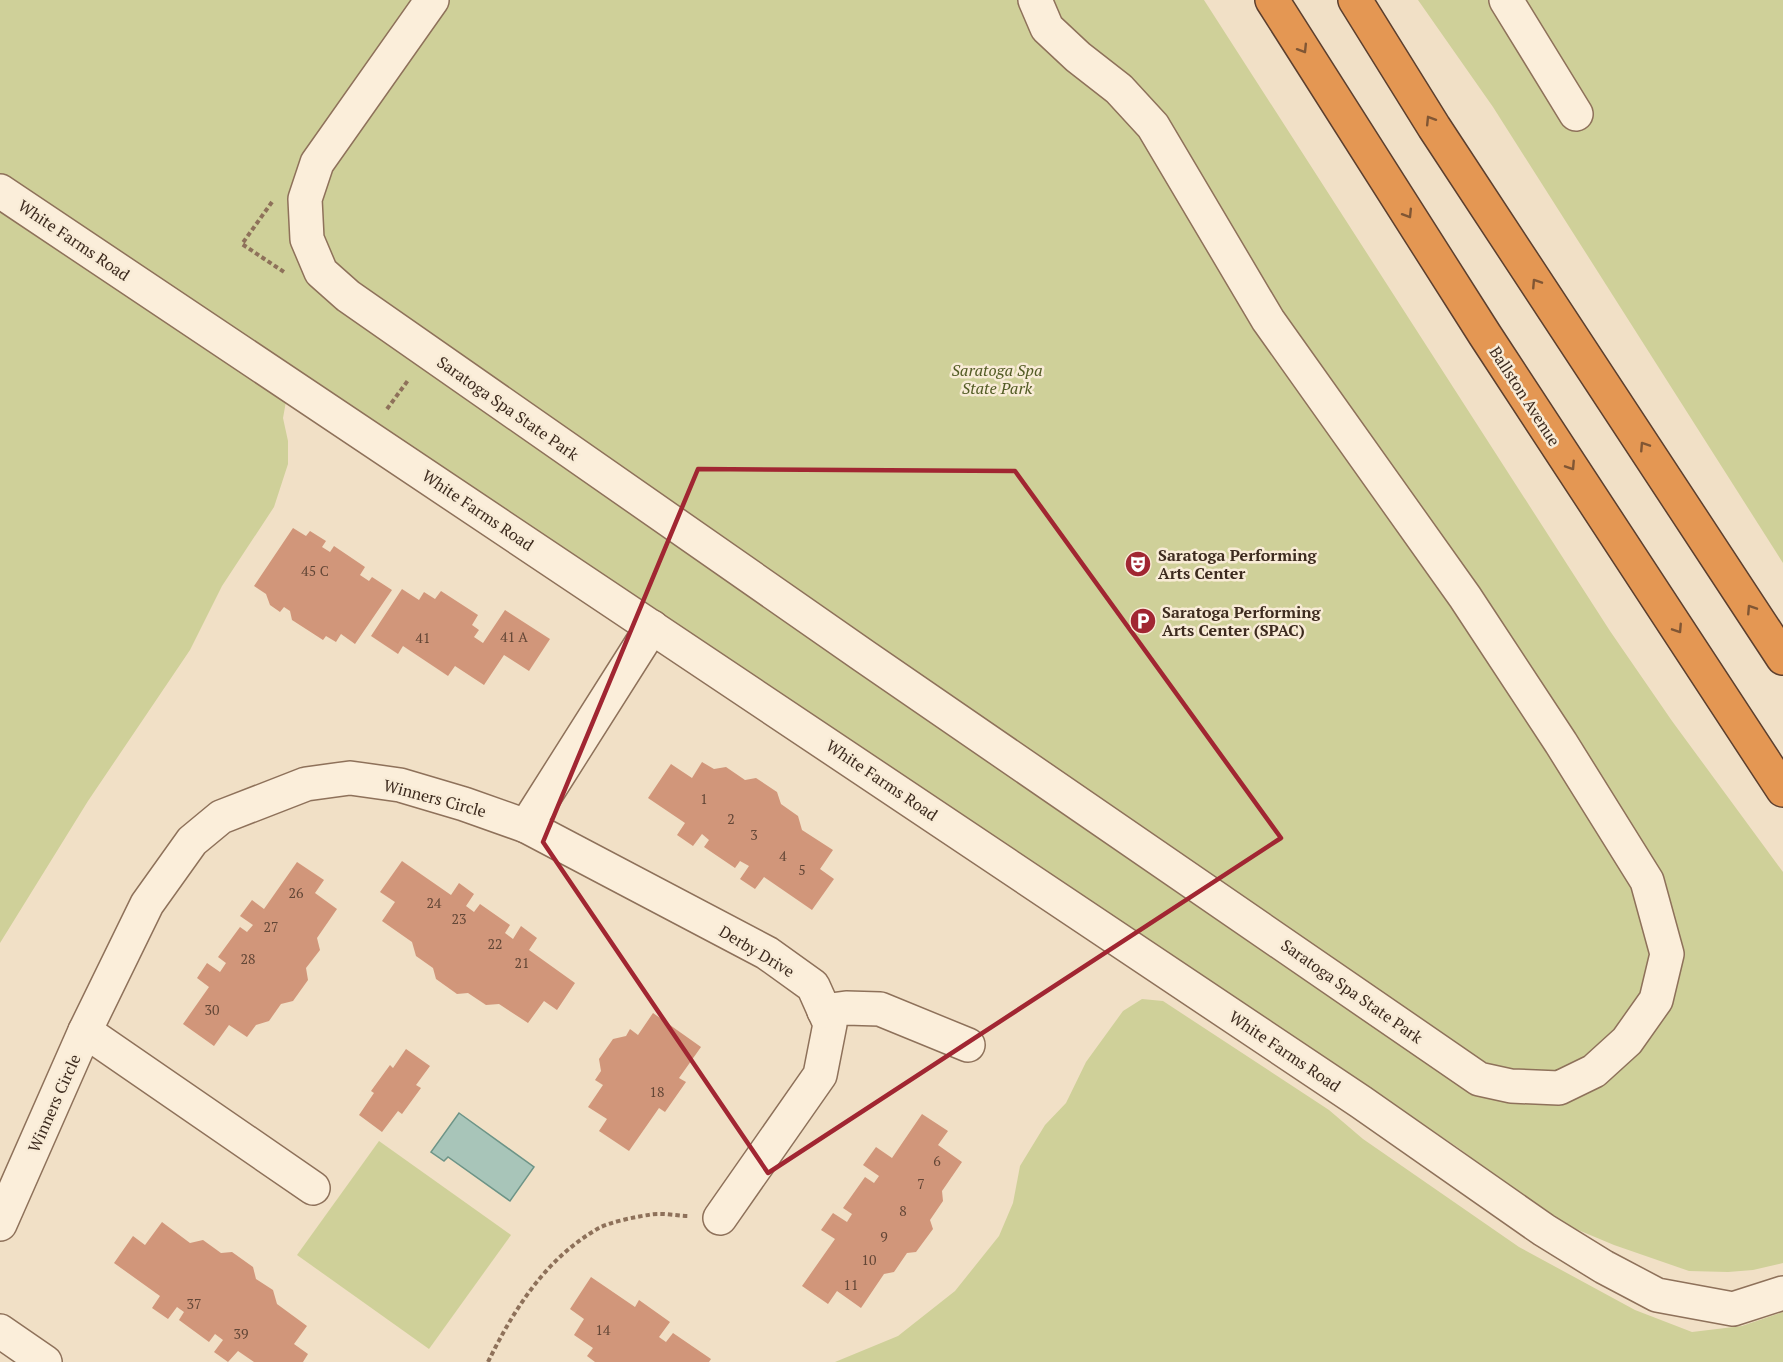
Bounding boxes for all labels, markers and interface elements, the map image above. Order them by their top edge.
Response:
one-way arrow [1296,43,1308,53]
one-way arrow [1425,116,1437,126]
street label: White Farms Road [14,194,134,286]
one-way arrow [1401,207,1412,218]
one-way arrow [1532,279,1544,289]
street label: Ballston Avenue [1485,342,1565,450]
street label: Saratoga Spa State Park [433,351,584,466]
park label: Saratoga Spa State Park [951,359,1043,399]
one-way arrow [1639,442,1651,452]
one-way arrow [1564,459,1575,470]
street label: White Farms Road [418,464,538,556]
place label: Saratoga Performing Arts Center [1158,544,1318,584]
theatre icon: Saratoga Performing Arts Center [1123,549,1153,579]
house number: 45 C [301,561,329,580]
place label: Saratoga Performing Arts Center (SPAC) [1162,601,1322,641]
one-way arrow [1747,605,1758,616]
parking icon: Saratoga Performing Arts Center (SPAC) [1128,606,1158,636]
one-way arrow [1670,623,1682,633]
house number: 41 A [500,627,528,646]
house number: 41 [416,628,430,647]
street label: White Farms Road [822,734,942,826]
street label: Winners Circle [381,774,489,822]
house number: 1 [700,789,708,808]
house number: 2 [727,809,735,828]
house number: 3 [750,825,758,844]
house number: 4 [779,846,787,865]
house number: 5 [798,860,806,879]
house number: 26 [289,883,304,902]
house number: 24 [427,893,442,912]
house number: 23 [452,909,466,928]
house number: 27 [264,917,278,936]
street label: Derby Drive [715,920,799,982]
house number: 22 [488,934,502,953]
street label: Saratoga Spa State Park [1277,934,1428,1049]
house number: 28 [241,949,255,968]
house number: 21 [515,953,529,972]
house number: 30 [205,1000,219,1019]
street label: White Farms Road [1225,1005,1345,1097]
street label: Winners Circle [23,1050,85,1156]
house number: 18 [650,1082,664,1101]
house number: 6 [933,1151,941,1170]
house number: 7 [917,1174,925,1193]
house number: 8 [899,1201,907,1220]
house number: 9 [880,1227,888,1246]
house number: 10 [862,1250,876,1269]
house number: 11 [844,1275,858,1294]
house number: 37 [187,1294,201,1313]
house number: 14 [596,1320,611,1339]
house number: 39 [234,1324,248,1343]

